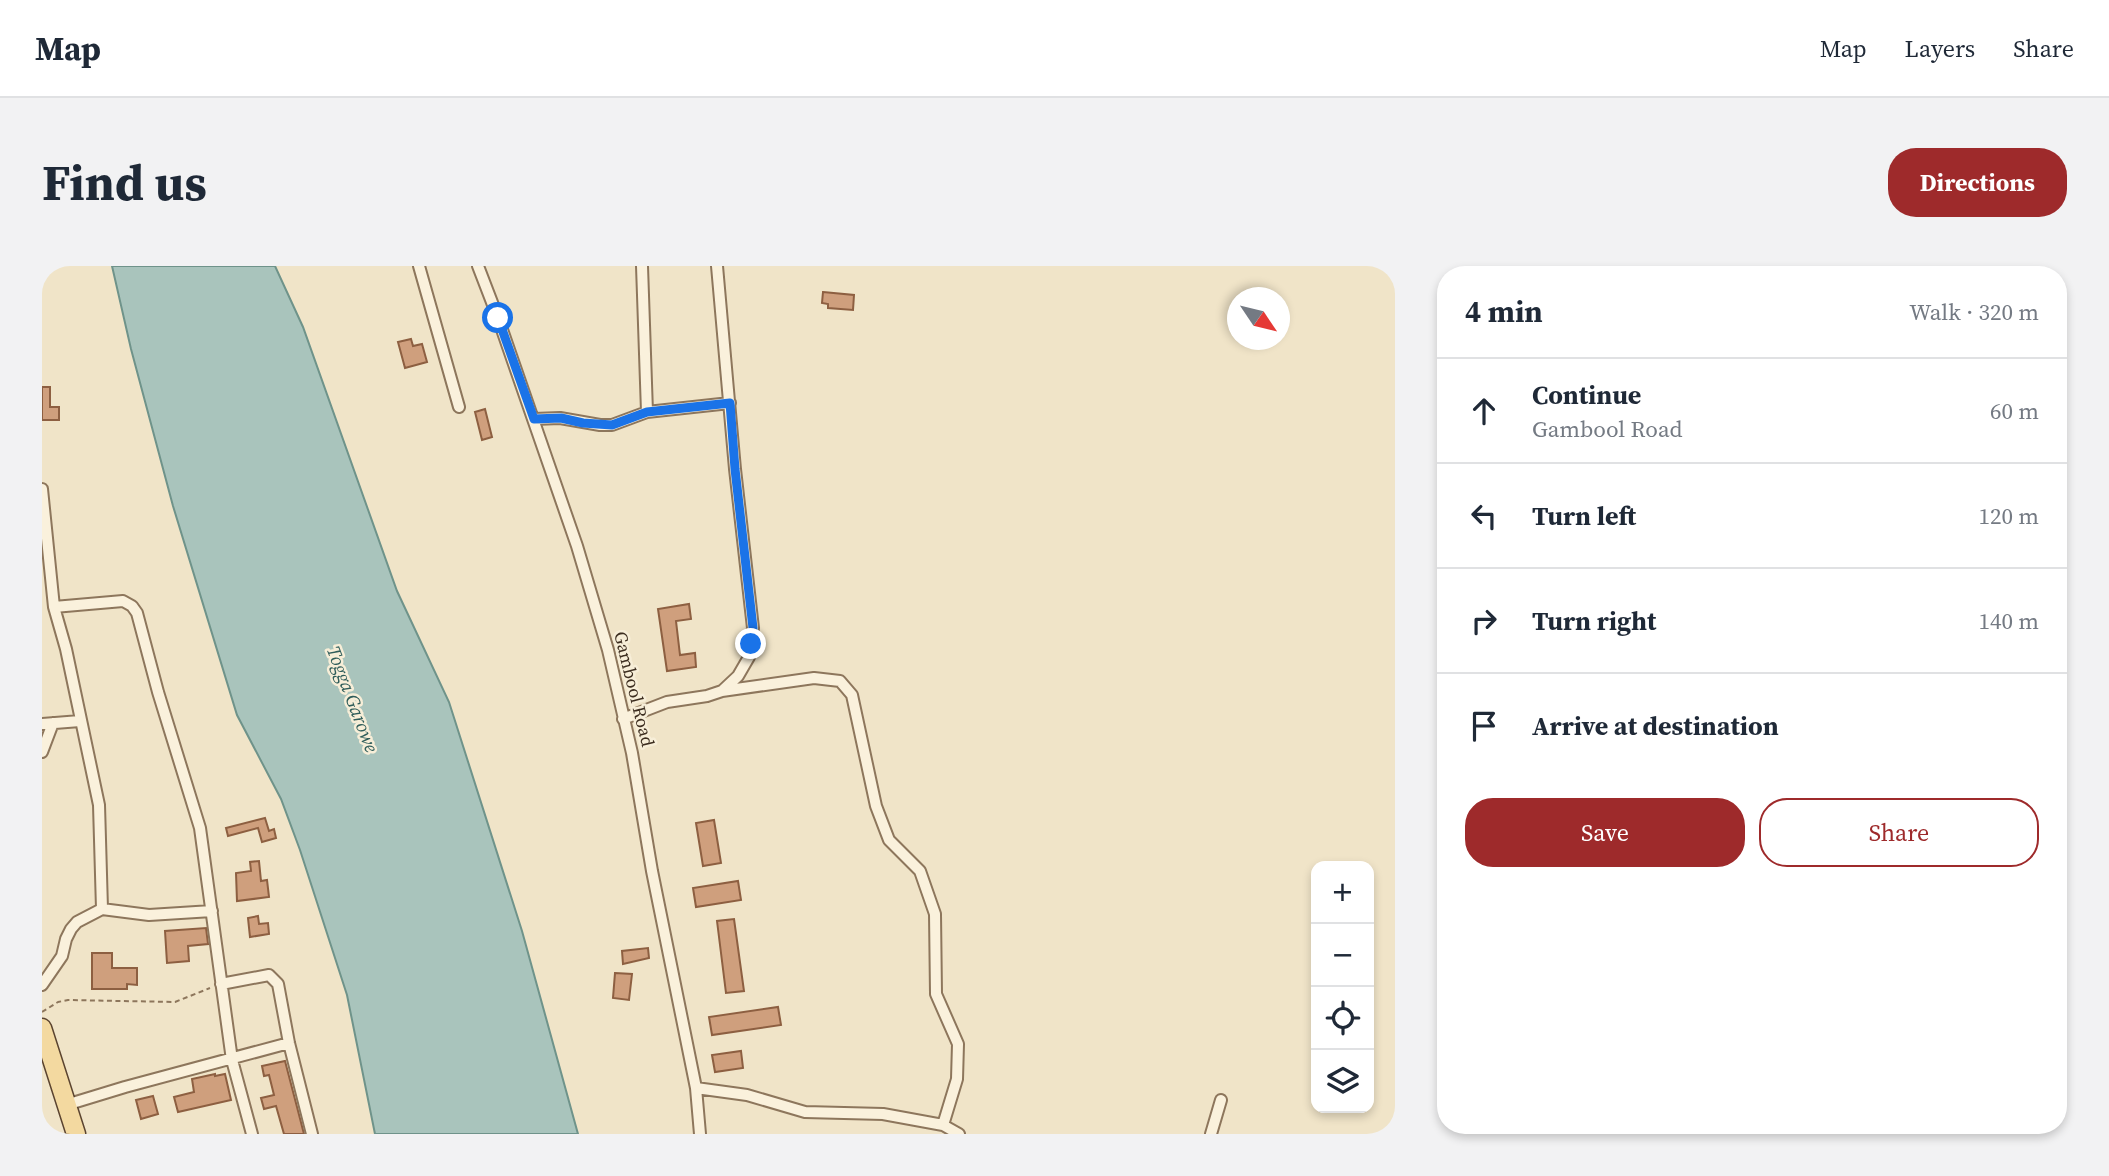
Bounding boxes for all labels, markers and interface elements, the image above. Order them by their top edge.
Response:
text: Map [35,26,101,71]
text: Map [1820,32,1867,65]
text: Layers [1905,32,1975,65]
text: Share [2013,32,2074,65]
button: Directions [1888,148,2067,217]
text: Find us [42,149,207,216]
north arrow [1227,287,1290,350]
text: 4 min [1465,291,1543,332]
text: Walk · 320 m [1909,296,2039,328]
route start [482,302,513,333]
text: Continue [1532,377,1641,413]
icon: ahead [1465,392,1503,430]
text: 60 m [1990,395,2039,427]
text: Gambool Road [1532,413,1683,445]
icon: left [1465,497,1503,535]
text: Turn left [1532,498,1636,534]
text: 120 m [1978,500,2039,532]
icon: right [1465,602,1503,640]
text: Turn right [1532,603,1656,639]
text: 140 m [1978,605,2039,637]
route end [735,628,766,659]
street label: Gambool Road [608,629,661,749]
water label: Togga Garowe [321,642,385,756]
icon: arrive [1465,707,1503,745]
text: Arrive at destination [1532,708,1779,744]
button: Save [1465,798,1745,867]
button: Share [1759,798,2039,867]
map controls [1311,861,1374,1113]
button: + [1311,861,1374,924]
button: − [1311,924,1374,987]
button: locate [1311,987,1374,1050]
button: layers [1311,1050,1374,1113]

